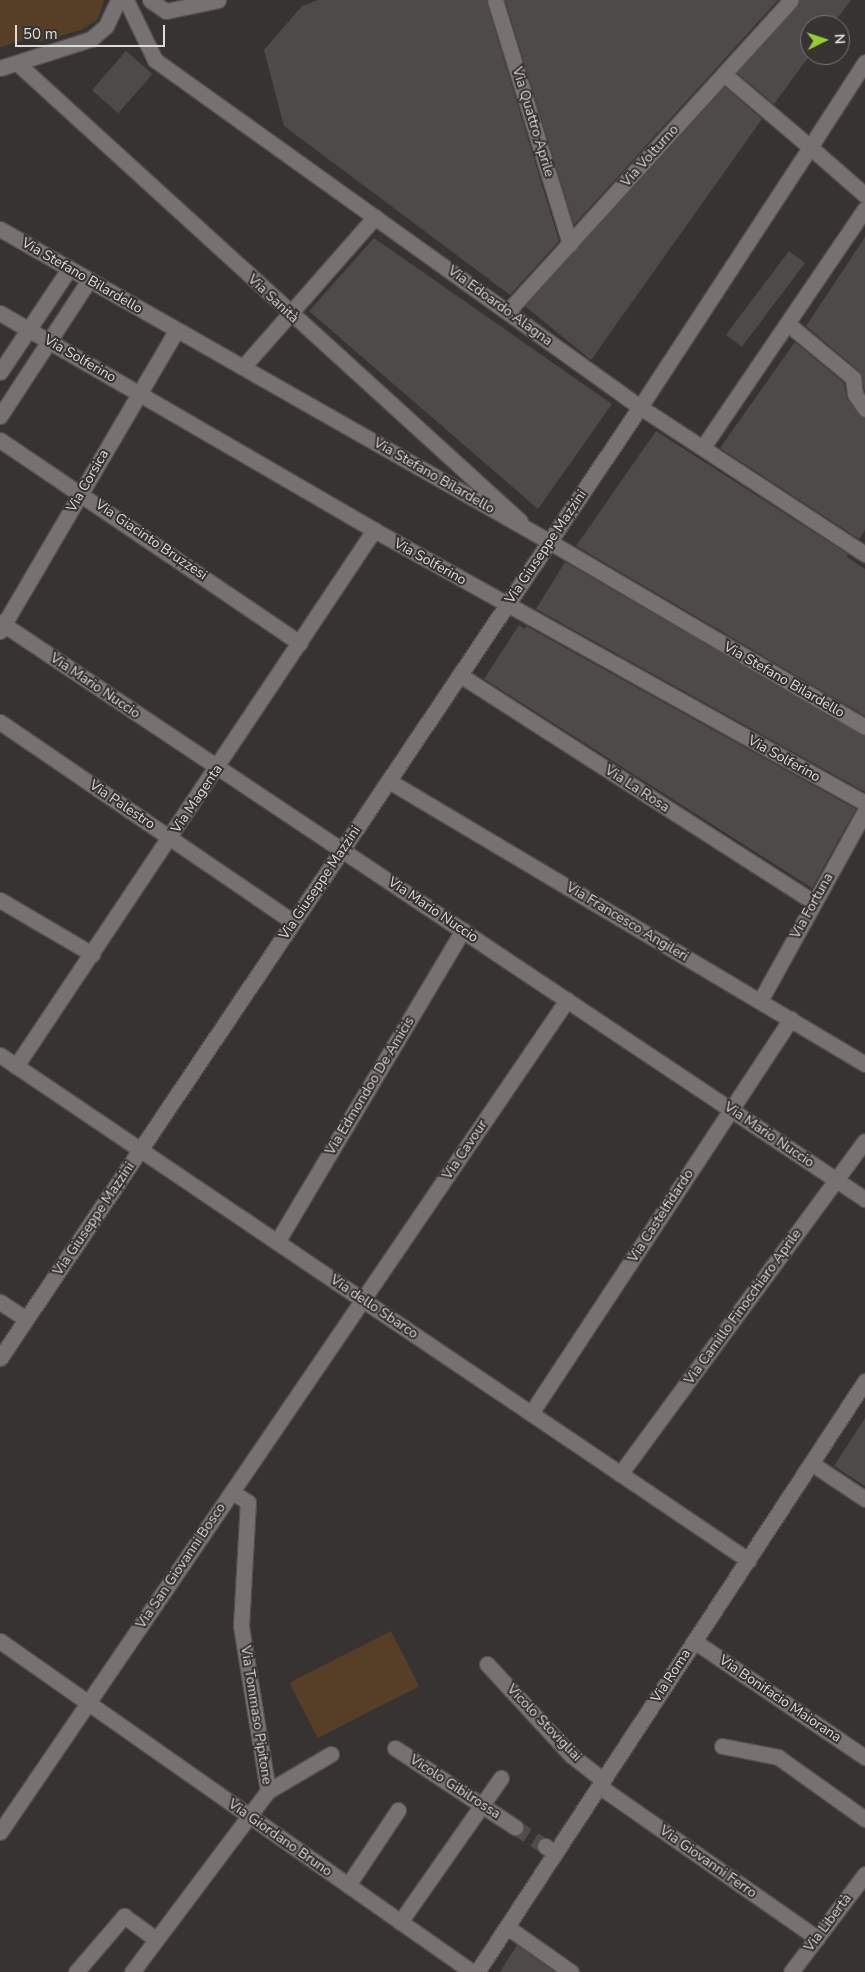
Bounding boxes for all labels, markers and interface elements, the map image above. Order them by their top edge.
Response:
scale bar [18,15,168,47]
north arrow [800,15,850,65]
text: 50 m [23,24,58,44]
text: N [830,33,849,45]
street label: Via Quattro Aprile [508,65,558,179]
street label: Via Volturno [618,121,682,191]
street label: Via Stefano Bilardello [19,234,145,318]
street label: Via Edoardo Alagna [444,262,556,350]
street label: Via Sanità [244,271,302,327]
street label: Via Solferino [41,332,119,386]
street label: Via Stefano Bilardello [371,434,497,518]
street label: Via Corsica [63,447,113,515]
street label: Via Giuseppe Mazzini [502,487,590,607]
street label: Via Giacinto Bruzzesi [92,496,210,584]
street label: Via Solferino [391,535,469,589]
street label: Via Stefano Bilardello [721,638,847,722]
street label: Via Mario Nuccio [47,650,143,722]
street label: Via Solferino [745,732,823,786]
street label: Via Magenta [168,761,226,837]
street label: Via La Rosa [602,762,672,816]
street label: Via Palestro [86,777,158,833]
street label: Via Giuseppe Mazzini [276,823,364,943]
street label: Via Fortuna [787,870,837,942]
street label: Via Mario Nuccio [385,874,481,946]
street label: Via Francesco Angileri [563,879,691,965]
street label: Via Edmondoo De Amicis [322,1014,418,1158]
street label: Via Mario Nuccio [721,1099,817,1171]
street label: Via Cavour [439,1117,491,1183]
street label: Via Giuseppe Mazzini [50,1159,138,1279]
street label: Via Castelfidardo [625,1166,697,1266]
street label: Via Camillo Finocchiaro Aprile [681,1226,805,1388]
street label: Via dello Sbarco [327,1271,421,1343]
street label: Via San Giovanni Bosco [133,1500,229,1632]
street label: Via Tommaso Pipitone [237,1645,275,1785]
street label: Via Roma [648,1646,694,1706]
street label: Via Bonifacio Maiorana [716,1652,844,1746]
street label: Vicolo Stovigliai [503,1681,585,1765]
street label: Vicolo Gibilrossa [406,1751,504,1823]
street label: Via Giordano Bruno [225,1796,335,1880]
street label: Via Giovanni Ferro [656,1822,760,1902]
street label: Via Libertà [801,1891,855,1955]

